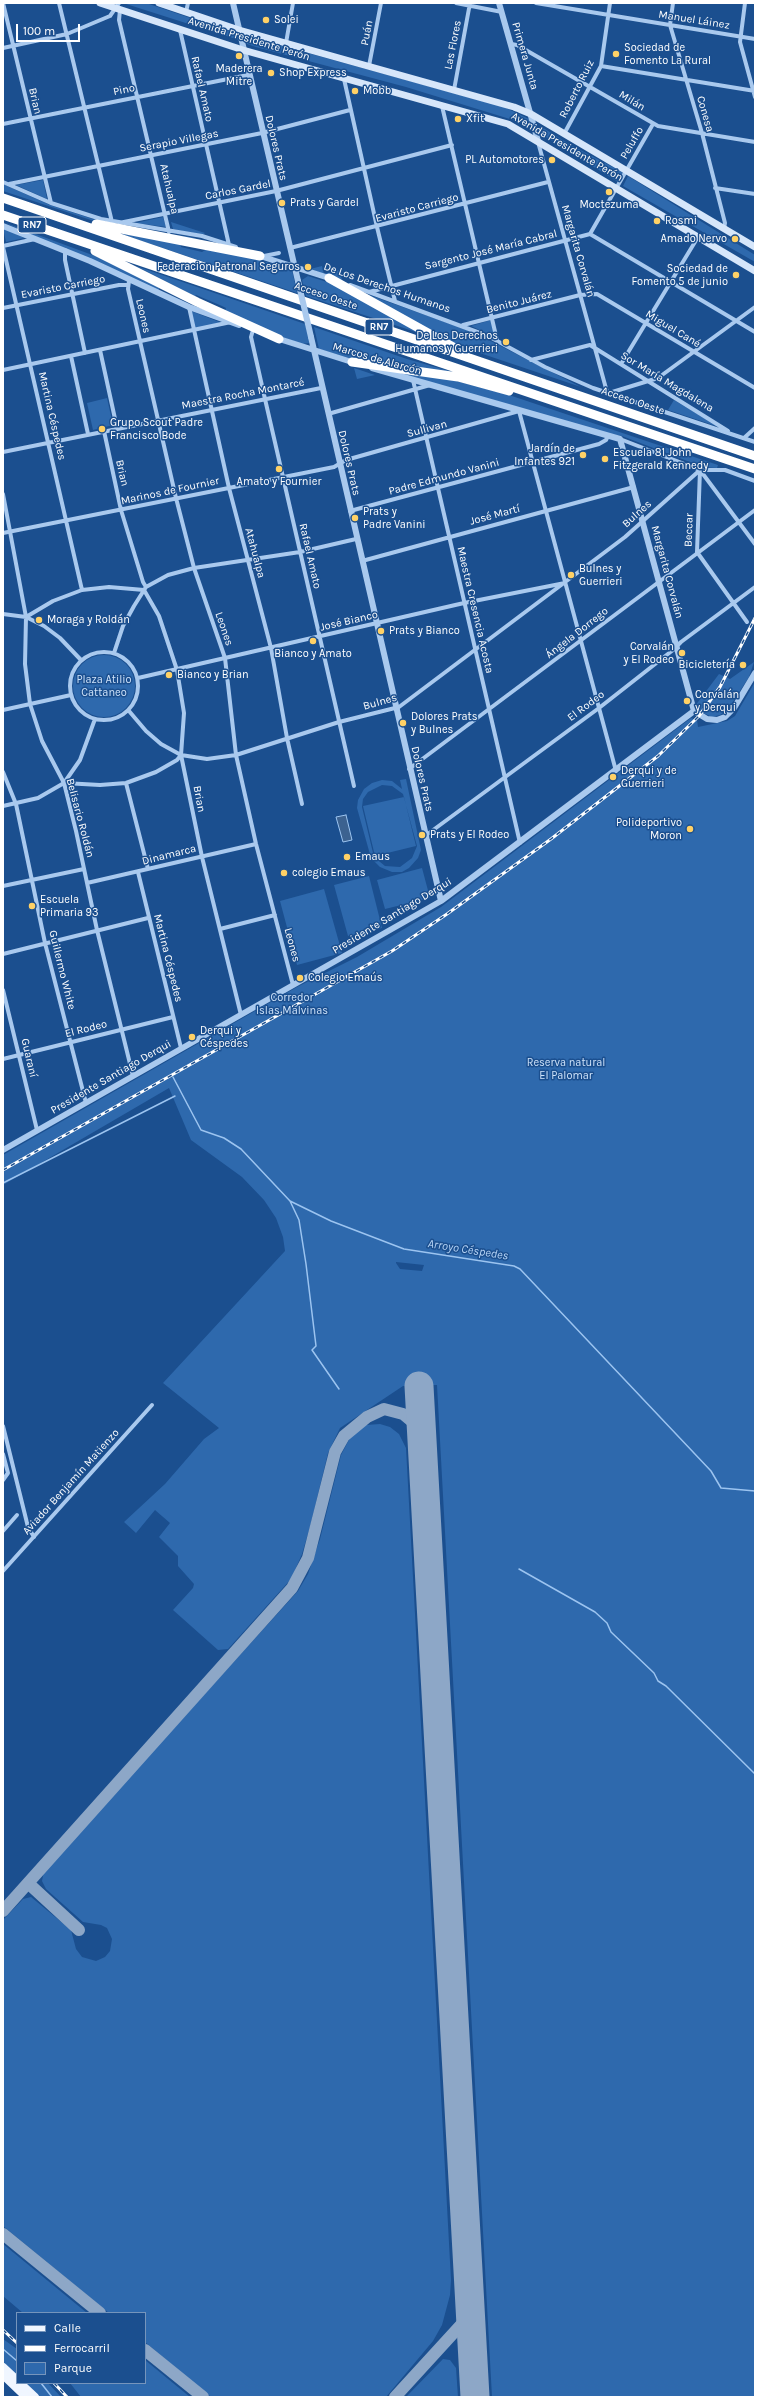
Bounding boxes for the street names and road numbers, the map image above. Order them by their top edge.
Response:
street label: Manuel Láinez [657,8,731,32]
street label: Avenida Presidente Perón [186,14,312,64]
street label: Puán [358,19,376,47]
street label: Las Flores [442,19,464,71]
street label: Primera Junta [509,21,541,91]
street label: Rafael Amato [188,55,216,123]
street label: Roberto Ruiz [557,58,597,120]
street label: Pino [112,81,136,99]
street label: Brian [26,86,44,116]
street label: Milán [616,88,648,114]
street label: Conesa [694,94,716,134]
street label: Avenida Presidente Perón [509,110,625,184]
street label: Dolores Prats [262,114,290,182]
street label: Peluffo [618,125,646,161]
street label: Serapio Villegas [138,127,220,155]
street label: Atahualpa [157,162,181,216]
street label: Carlos Gardel [204,177,272,203]
street label: Evaristo Carriego [374,191,460,225]
street label: Margarita Corvalán [558,203,598,299]
road number: RN7 [18,217,46,233]
street label: Sargento José María Cabral [423,227,559,273]
street label: De Los Derechos Humanos [322,260,452,316]
street label: Evaristo Carriego [20,272,106,302]
street label: Acceso Oeste [293,279,359,313]
street label: Benito Juárez [485,287,553,317]
street label: Leones [133,298,153,334]
street label: Miguel Cané [643,307,703,351]
road number: RN7 [365,319,393,335]
street label: Marcos de Alarcón [331,340,423,378]
street label: Sor María Magdalena [618,349,716,415]
street label: Martina Céspedes [35,371,69,461]
street label: Maestra Rocha Montarcé [181,376,305,412]
street label: Acceso Oeste [600,384,666,418]
street label: Sullivan [406,417,448,441]
street label: Dolores Prats [335,429,363,497]
street label: Padre Edmundo Vanini [387,456,501,498]
street label: Brian [113,458,131,488]
street label: Marinos de Fournier [120,474,220,508]
street label: Bulnes [620,498,654,530]
street label: José Martí [469,502,521,528]
street label: Beccar [682,513,696,547]
street label: Rafael Amato [296,522,324,590]
street label: Margarita Corvalán [648,524,686,620]
street label: Atahualpa [242,526,268,580]
street label: Maestra Cresencia Acosta [454,545,496,675]
street label: Ángela Dorrego [543,605,611,661]
street label: José Bianco [319,608,379,634]
street label: Leones [212,610,236,648]
street label: El Rodeo [565,688,607,724]
street label: Bulnes [362,691,398,713]
street label: Dolores Prats [408,745,436,813]
street label: Belisario Roldán [63,777,97,859]
street label: Brian [190,785,208,813]
street label: Dinamarca [141,842,197,868]
street label: Presidente Santiago Derqui [330,875,454,957]
street label: Martina Céspedes [151,913,185,1003]
street label: Leones [281,926,303,964]
street label: Guillermo White [46,929,78,1011]
street label: El Rodeo [64,1017,108,1041]
street label: Guaraní [18,1037,40,1079]
street label: Presidente Santiago Derqui [48,1037,174,1117]
street label: Aviador Benjamín Matienzo [20,1426,122,1538]

